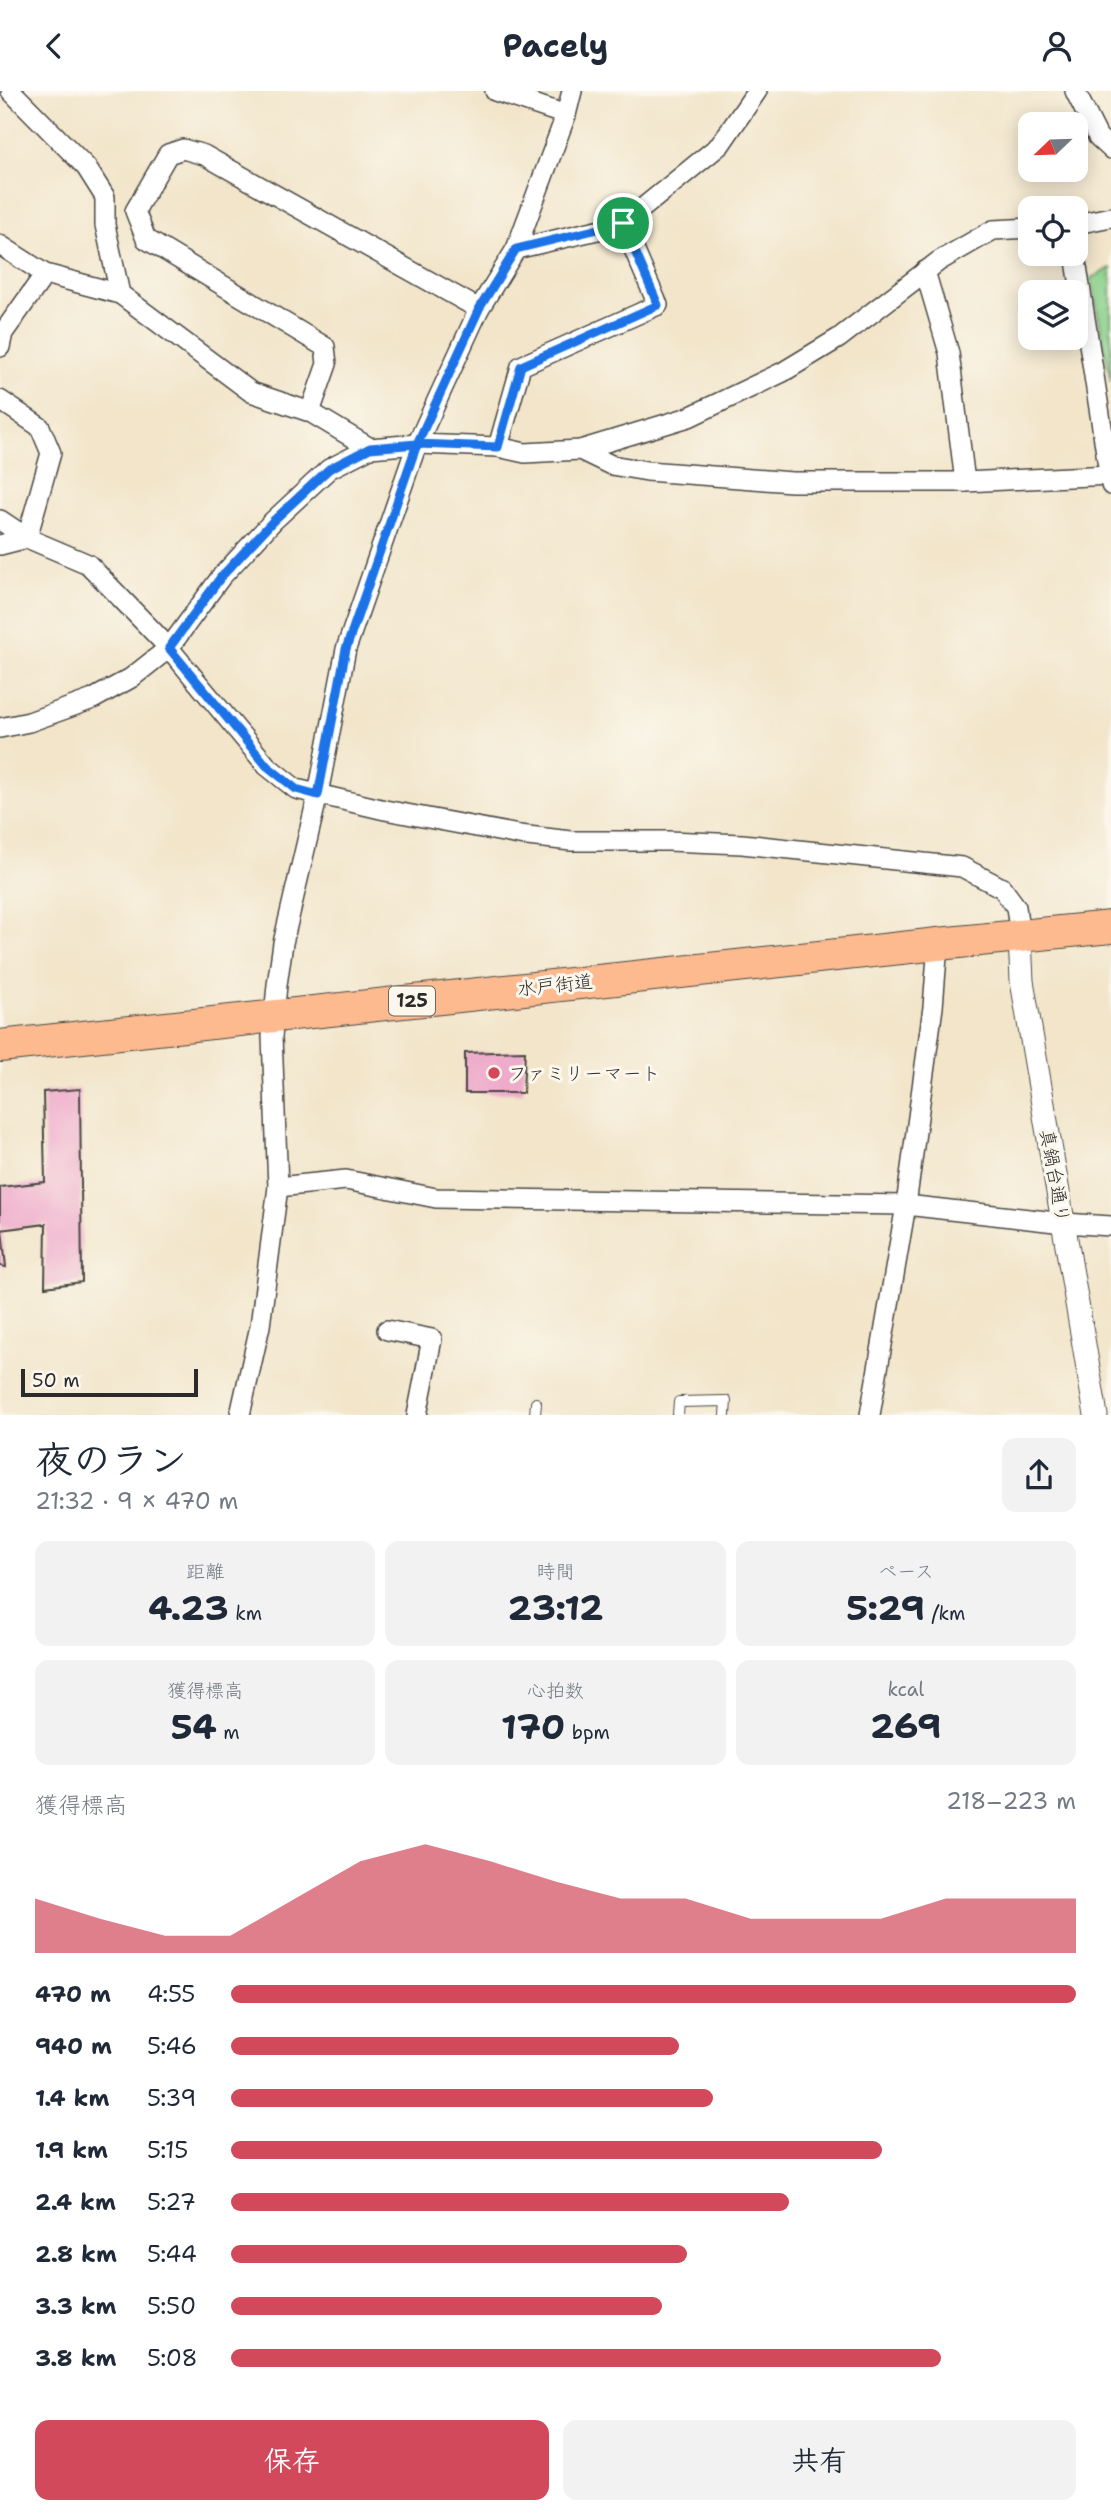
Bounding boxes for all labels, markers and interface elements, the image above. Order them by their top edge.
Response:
text: Pacely [503,24,608,67]
icon: back [35,27,73,65]
icon: person [1038,27,1076,65]
north arrow [1018,112,1088,182]
map controls [1018,112,1088,350]
pin [593,193,653,253]
button: locate [1018,196,1088,266]
icon: arrive [604,204,642,242]
button: layers [1018,280,1088,350]
street label: 水戸街道 [516,969,594,1001]
road number: 125 [389,987,435,1016]
place label: ファミリーマート [508,1061,660,1086]
marker: ファミリーマート [486,1065,502,1081]
street label: 真鍋台通り [1034,1127,1076,1225]
scale bar [21,1366,198,1398]
text: 50 m [32,1368,80,1393]
text: 夜のラン [35,1434,187,1485]
button: share [1002,1438,1076,1512]
text: 21:32 · 9 × 470 m [35,1486,238,1516]
text: 距離 [186,1559,224,1584]
text: 時間 [536,1559,575,1584]
text: ペース [878,1559,934,1584]
text: 4.23 [148,1584,229,1631]
text: 23:12 [507,1584,604,1631]
text: 5:29 [846,1584,925,1631]
text: km [229,1601,262,1626]
text: /km [925,1601,965,1626]
text: kcal [887,1677,924,1702]
text: 獲得標高 [167,1678,243,1703]
text: 心拍数 [527,1678,584,1703]
text: 269 [870,1702,942,1749]
text: 54 [171,1703,217,1750]
text: 170 [501,1703,565,1750]
text: m [217,1720,240,1745]
text: bpm [565,1720,610,1745]
text: 218–223 m [946,1786,1076,1816]
text: 獲得標高 [35,1790,127,1820]
text: 470 m [35,1979,111,2009]
text: 4:55 [147,1979,195,2009]
text: 940 m [35,2031,112,2061]
text: 5:46 [147,2031,197,2061]
text: 1.4 km [35,2083,109,2113]
text: 5:39 [147,2083,196,2113]
text: 1.9 km [35,2135,108,2165]
text: 5:15 [147,2135,188,2165]
text: 2.4 km [35,2187,116,2217]
text: 5:27 [147,2187,196,2217]
text: 2.8 km [35,2239,117,2269]
text: 5:44 [147,2239,197,2269]
text: 3.3 km [35,2291,116,2321]
text: 5:50 [147,2291,196,2321]
text: 3.8 km [35,2343,116,2373]
text: 5:08 [147,2343,198,2373]
button: 保存 [35,2420,549,2500]
button: 共有 [563,2420,1076,2500]

